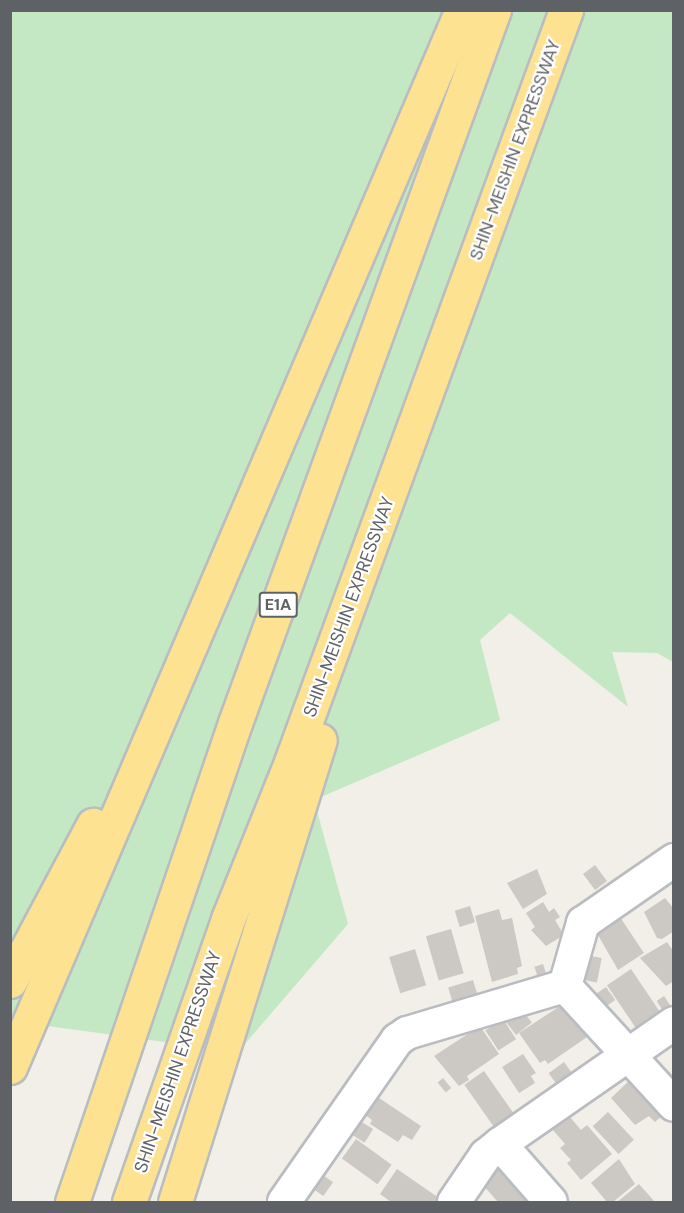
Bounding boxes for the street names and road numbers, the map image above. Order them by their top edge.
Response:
street label: SHIN-MEISHIN EXPRESSWAY [465,37,565,263]
street label: SHIN-MEISHIN EXPRESSWAY [299,494,399,720]
road number: E1A [258,592,298,618]
street label: SHIN-MEISHIN EXPRESSWAY [130,948,226,1176]

